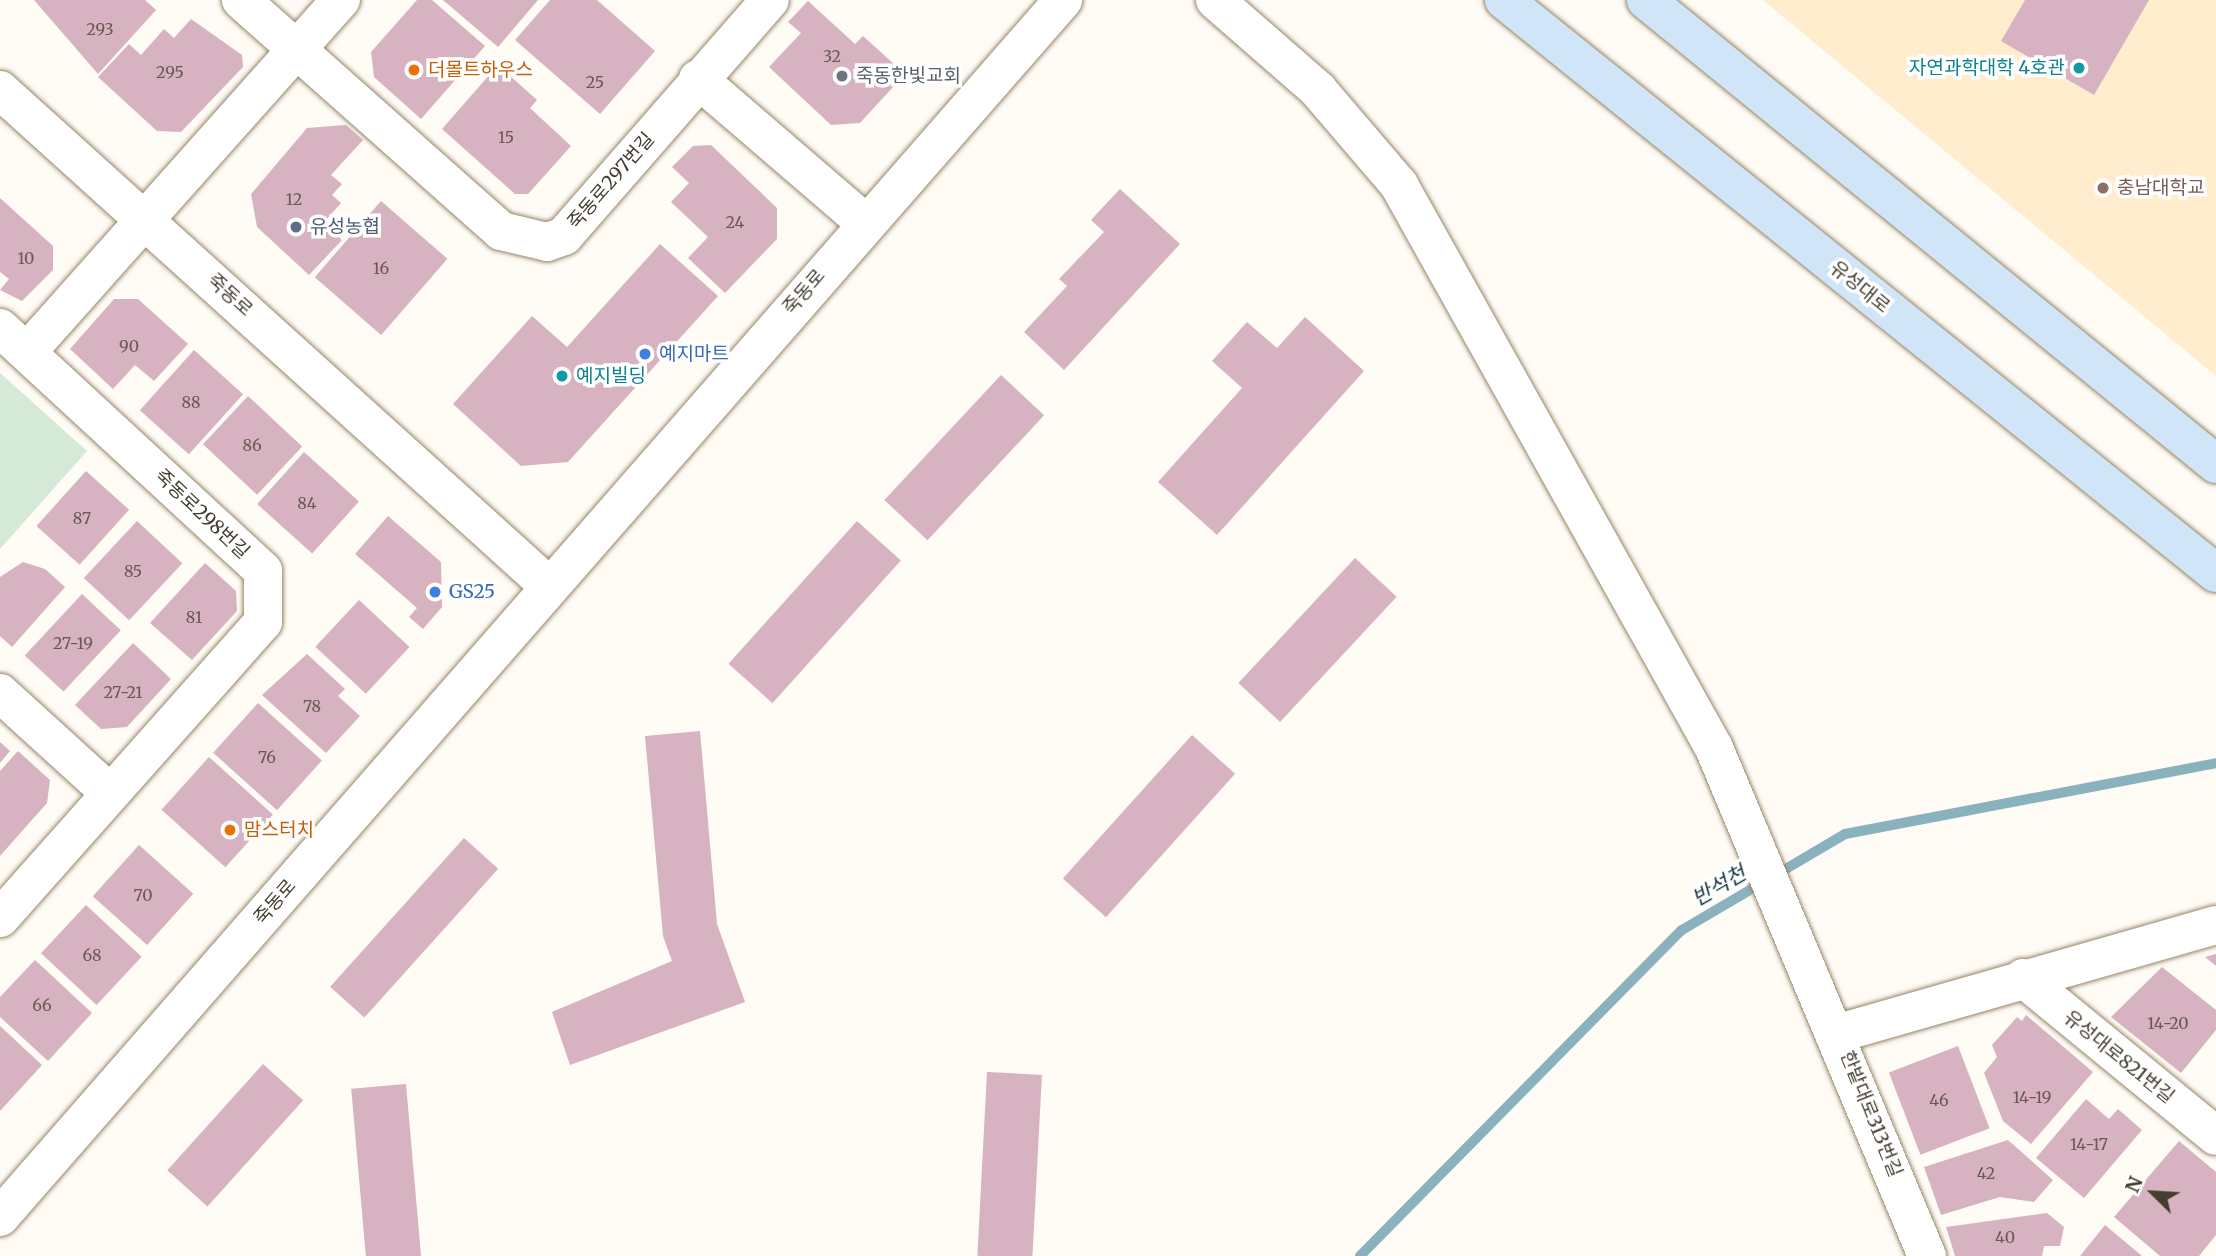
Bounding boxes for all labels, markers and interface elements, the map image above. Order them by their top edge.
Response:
house number: 293 [86,19,114,39]
house number: 32 [823,46,841,66]
place label: 자연과학대학 4호관 [1909,57,2065,79]
place label: 더몰트하우스 [428,59,533,81]
marker: 자연과학대학 4호관 [2071,60,2087,76]
house number: 295 [156,62,184,82]
marker: 더몰트하우스 [406,62,422,78]
place label: 죽동한빛교회 [856,65,961,87]
marker: 죽동한빛교회 [834,68,850,84]
house number: 25 [586,72,604,92]
house number: 15 [498,127,514,147]
street label: 죽동로297번길 [563,128,659,234]
place label: 충남대학교 [2117,177,2204,199]
marker: 충남대학교 [2095,180,2111,196]
house number: 12 [286,189,302,209]
house number: 24 [726,212,744,232]
place label: 유성농협 [310,216,380,238]
marker: 유성농협 [288,219,304,235]
house number: 10 [18,248,34,268]
street label: 유성대로 [1826,256,1894,318]
house number: 16 [373,258,389,278]
street label: 죽동로 [778,265,830,319]
street label: 죽동로 [203,269,257,321]
house number: 90 [119,336,139,356]
place label: 예지마트 [659,343,729,365]
marker: 예지마트 [637,346,653,362]
place label: 예지빌딩 [576,365,646,387]
marker: 예지빌딩 [554,368,570,384]
house number: 88 [181,392,201,412]
house number: 86 [242,435,262,455]
street label: 죽동로298번길 [150,464,254,564]
house number: 84 [297,493,317,513]
house number: 87 [73,508,91,528]
house number: 85 [124,561,142,581]
place label: GS25 [449,581,495,603]
marker: GS25 [427,584,443,600]
house number: 81 [186,607,202,627]
house number: 27-19 [53,633,93,653]
house number: 27-21 [103,682,143,702]
house number: 78 [303,696,321,716]
house number: 76 [258,747,276,767]
place label: 맘스터치 [244,819,314,841]
marker: 맘스터치 [222,822,238,838]
water label: 반석천 [1688,861,1750,911]
street label: 죽동로 [249,875,301,929]
house number: 70 [134,885,152,905]
house number: 68 [82,945,102,965]
house number: 66 [32,995,52,1015]
street label: 유성대로821번길 [2059,1006,2179,1108]
house number: 14-20 [2147,1013,2189,1033]
street label: 한밭대로313번길 [1835,1048,1907,1180]
house number: 14-19 [2013,1087,2051,1107]
house number: 46 [1929,1090,1949,1110]
house number: 14-17 [2070,1134,2108,1154]
north arrow [2118,1158,2188,1228]
house number: 42 [1977,1163,1995,1183]
text: N [2120,1173,2148,1196]
house number: 40 [1995,1227,2015,1247]

